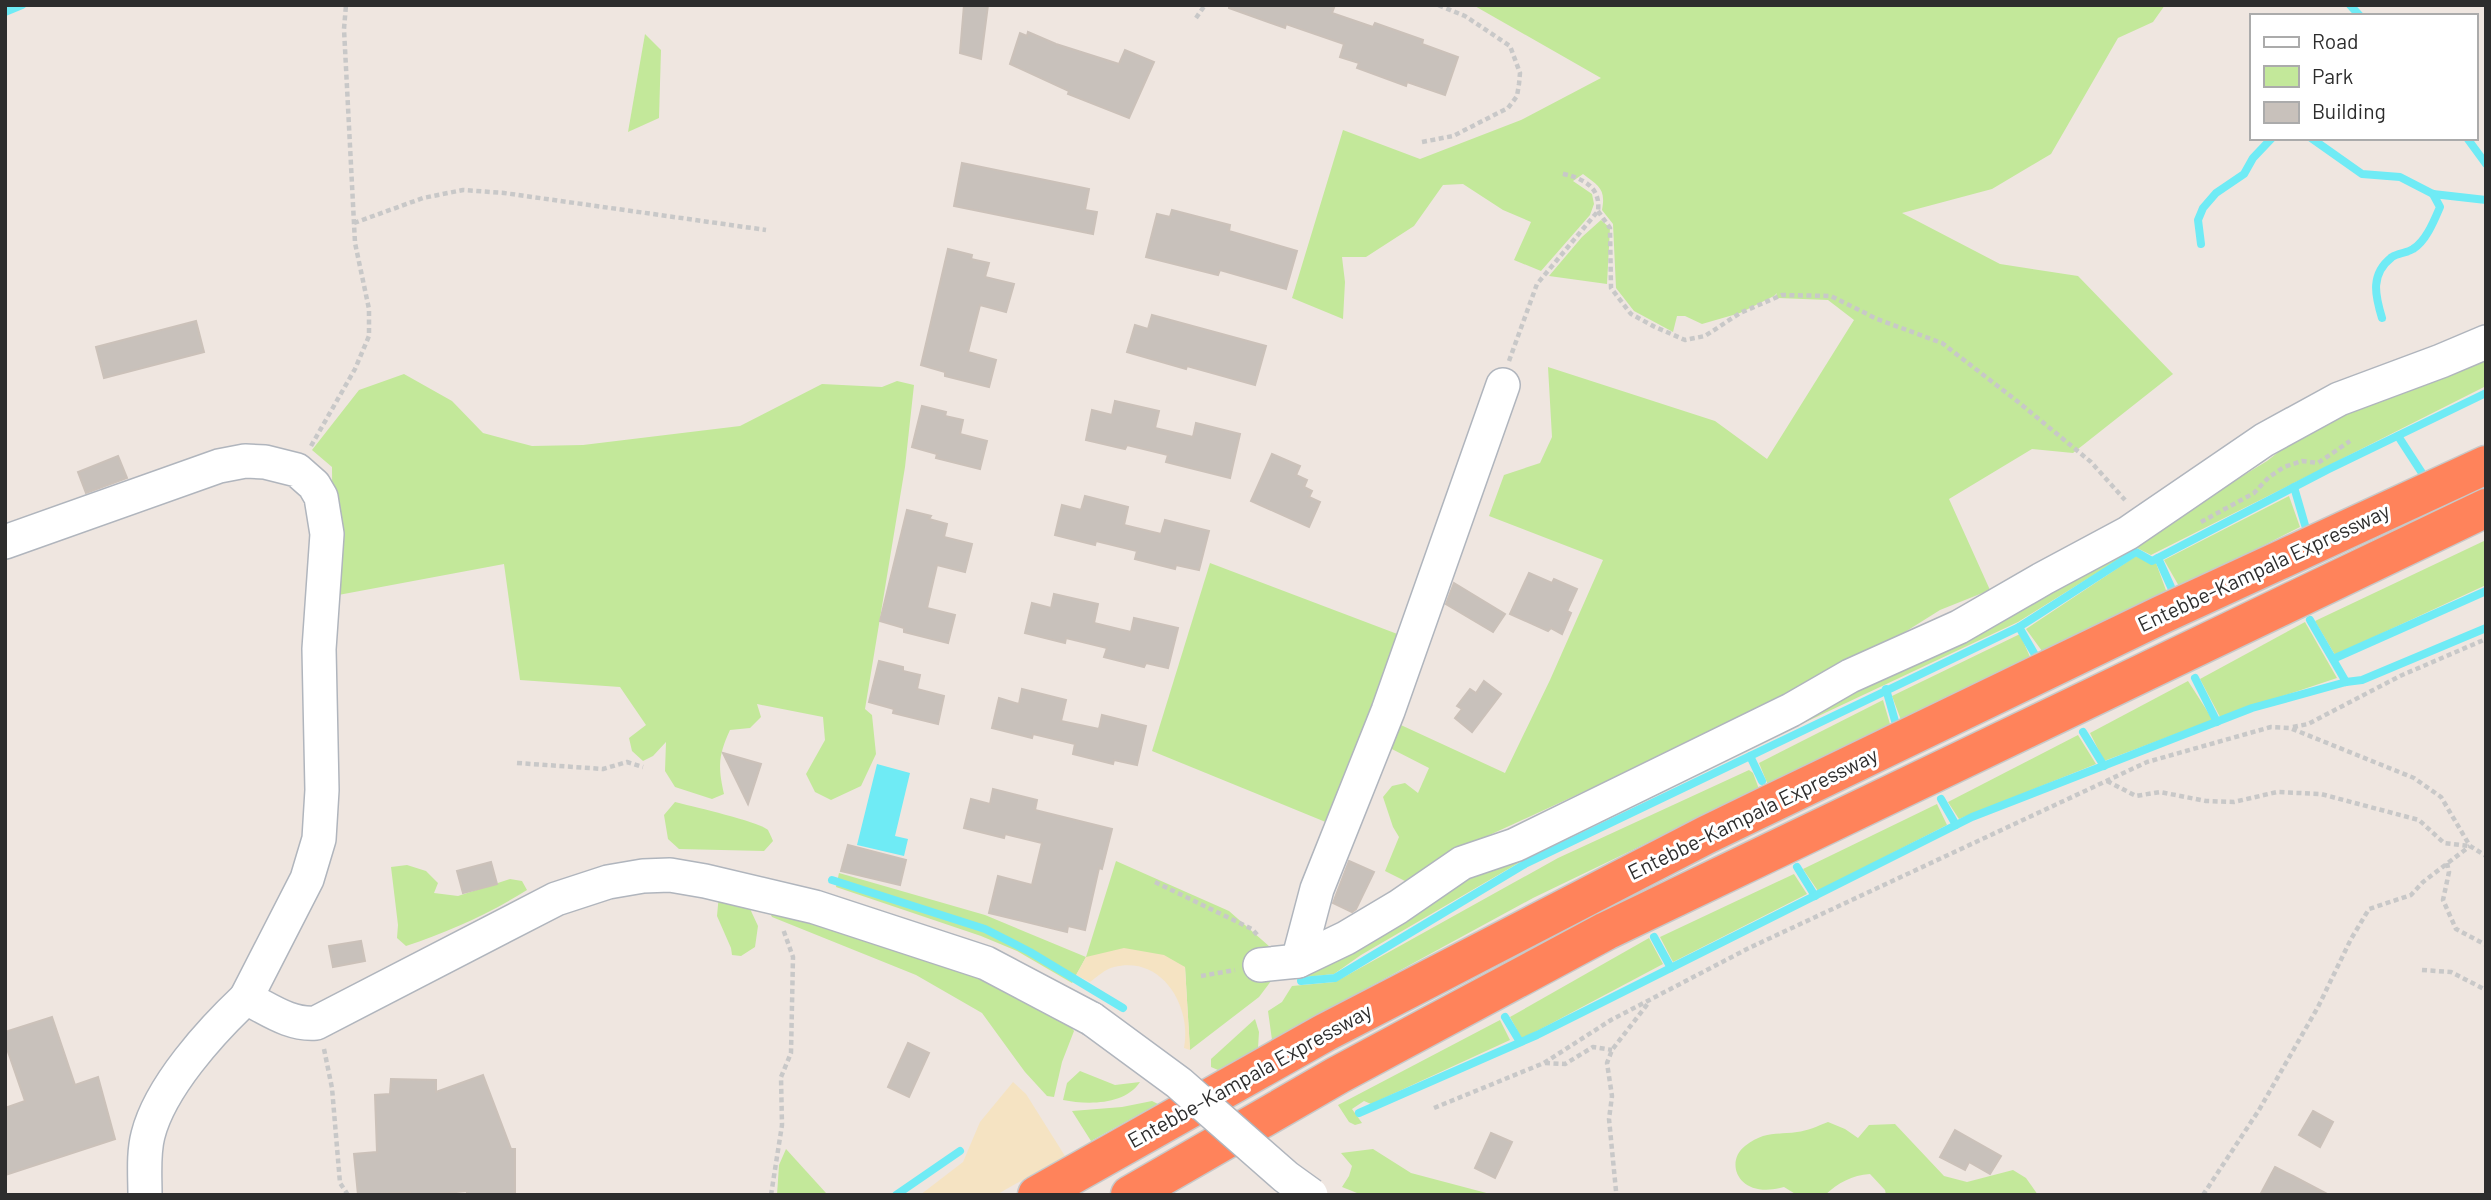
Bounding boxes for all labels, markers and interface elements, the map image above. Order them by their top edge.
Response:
legend [2250,14,2477,140]
text: Road [2312,28,2358,53]
text: Park [2312,63,2353,88]
text: Building [2312,98,2386,123]
street label: Entebbe-Kampala Expressway [2133,497,2394,636]
street label: Entebbe-Kampala Expressway [1623,741,1882,884]
street label: Entebbe-Kampala Expressway [1123,997,1376,1152]

